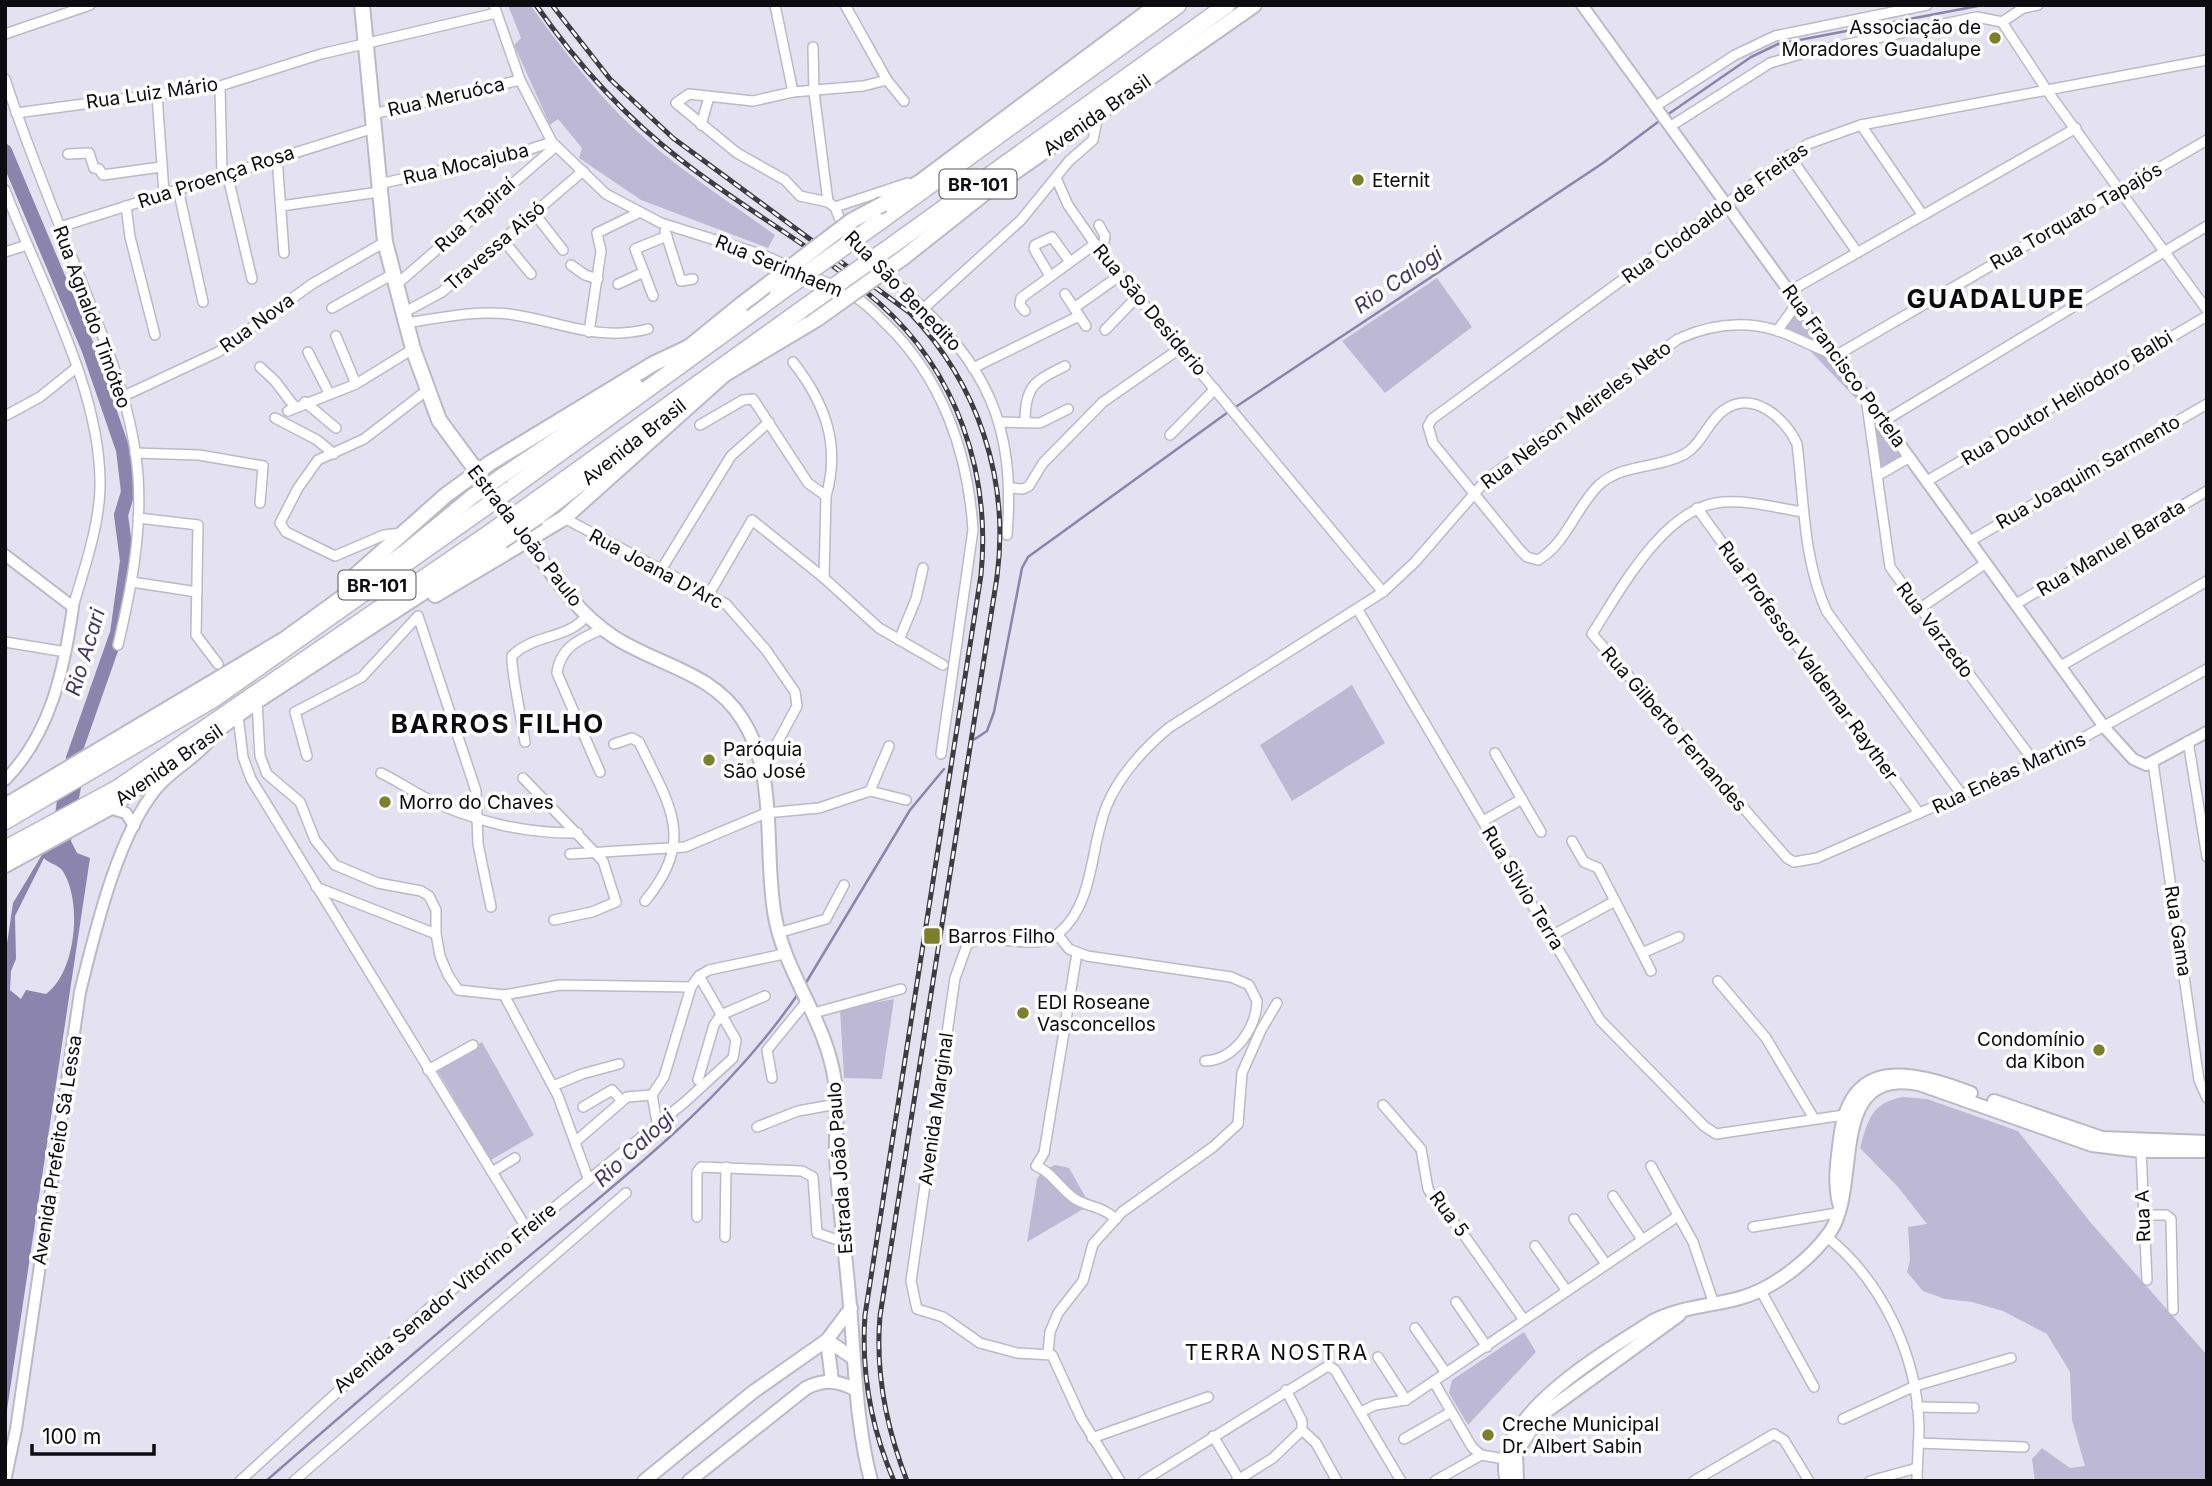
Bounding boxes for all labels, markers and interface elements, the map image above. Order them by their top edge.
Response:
place label: Associação de Moradores Guadalupe [1781,16,1981,61]
marker: Associação de Moradores Guadalupe [1987,30,2003,46]
street label: Avenida Brasil [1039,69,1155,161]
street label: Rua Luiz Mário [84,72,220,114]
street label: Rua Meruóca [385,72,507,122]
street label: Rua Mocajuba [401,138,531,190]
street label: Rua Clodoaldo de Freitas [1617,138,1813,288]
street label: Rua Proença Rosa [135,141,297,213]
street label: Rua Torquato Tapajós [1986,157,2166,275]
road number: BR-101 [940,169,1016,198]
place label: Eternit [1372,169,1430,192]
marker: Eternit [1350,172,1366,188]
street label: Rua Tapiraí [430,173,520,257]
street label: Travessa Aisó [440,196,550,296]
street label: Rua Agnaldo Timóteo [48,223,136,411]
street label: Rua Sāo Benedito [840,226,966,356]
street label: Rua Serinhaem [712,230,846,302]
street label: Rua Sāo Desiderio [1088,240,1212,380]
water label: Rio Calogi [1349,241,1448,319]
street label: Rua Francisco Portela [1777,280,1911,452]
district label: GUADALUPE [1907,283,2085,314]
street label: Rua Nova [215,288,299,358]
street label: Rua Doutor Heliodoro Balbi [1957,326,2177,470]
street label: Rua Nelson Meireles Neto [1476,336,1676,494]
street label: Avenida Brasil [577,394,691,490]
street label: Rua Joaquim Sarmento [1992,410,2184,534]
street label: Estrada João Paulo [463,461,587,611]
street label: Rua Manuel Barata [2033,495,2189,601]
street label: Rua Joana D'Arc [585,524,727,614]
street label: Rua Professor Valdemar Rayther [1713,537,1903,785]
road number: BR-101 [338,570,416,600]
street label: Rua Varzedo [1892,578,1978,682]
water label: Rio Acari [60,605,110,699]
street label: Rua Gilberto Fernandes [1596,642,1752,816]
district label: BARROS FILHO [391,708,605,739]
street label: Avenida Brasil [111,719,227,811]
street label: Rua Enéas Martins [1929,727,2089,819]
place label: Paróquia São José [723,738,806,783]
marker: Paróquia São José [701,752,717,768]
place label: Morro do Chaves [399,791,554,814]
marker: Morro do Chaves [377,794,393,810]
street label: Rua Silvio Terra [1477,822,1569,954]
street label: Rua Gama [2159,884,2197,978]
place label: Barros Filho [948,925,1055,948]
marker: Barros Filho [922,926,942,946]
place label: EDI Roseane Vasconcellos [1037,991,1156,1036]
marker: EDI Roseane Vasconcellos [1015,1005,1031,1021]
place label: Condomínio da Kibon [1977,1028,2085,1073]
street label: Avenida Marginal [914,1031,958,1187]
street label: Avenida Prefeito Sá Lessa [27,1033,87,1267]
marker: Condomínio da Kibon [2091,1042,2107,1058]
street label: Estrada João Paulo [822,1081,858,1255]
water label: Rio Calogi [589,1104,680,1192]
street label: Rua 5 [1424,1187,1474,1241]
street label: Rua A [2131,1189,2155,1243]
street label: Avenida Senador Vitorino Freire [329,1198,561,1398]
district label: TERRA NOSTRA [1185,1340,1369,1365]
scale bar [32,1412,154,1456]
place label: Creche Municipal Dr. Albert Sabin [1502,1413,1659,1458]
text: 100 m [42,1424,101,1449]
marker: Creche Municipal Dr. Albert Sabin [1480,1427,1496,1443]

